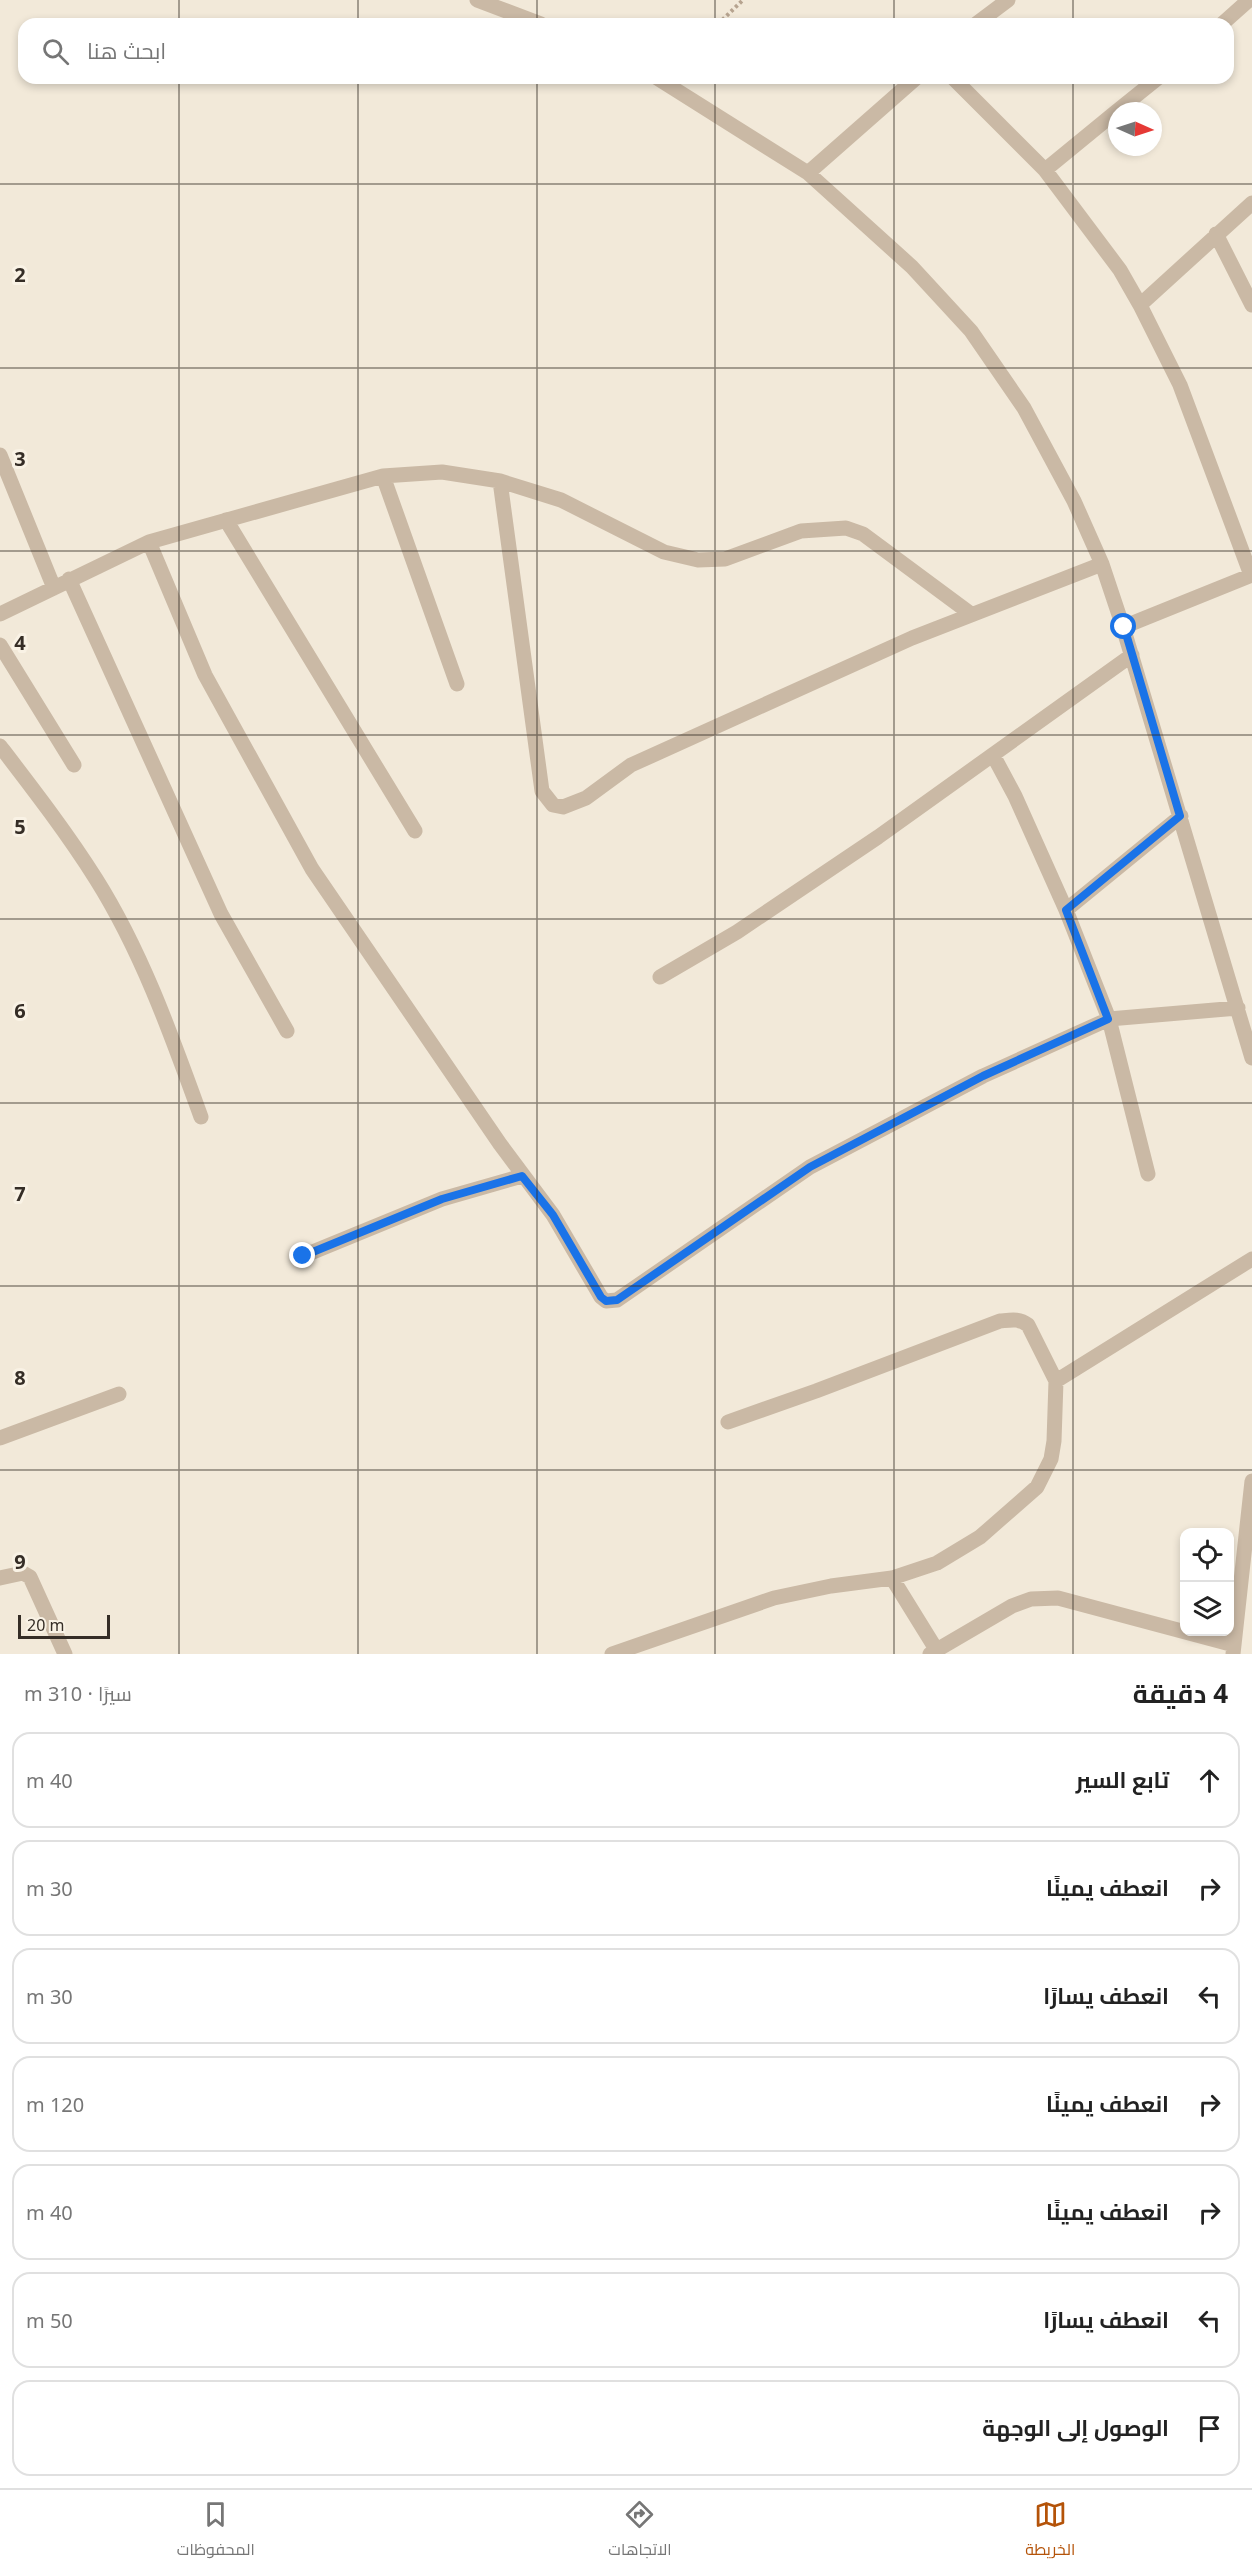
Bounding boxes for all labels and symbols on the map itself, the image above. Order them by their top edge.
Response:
north arrow [1108,102,1162,156]
text: 2 [14,261,26,288]
text: 3 [14,445,26,472]
route start [1110,613,1136,639]
text: 4 [14,629,26,656]
text: 5 [14,813,26,840]
text: 6 [14,997,26,1024]
text: 7 [14,1180,26,1207]
route end [289,1242,315,1268]
text: 8 [14,1364,26,1391]
text: 9 [14,1548,26,1575]
scale bar [18,1612,110,1640]

